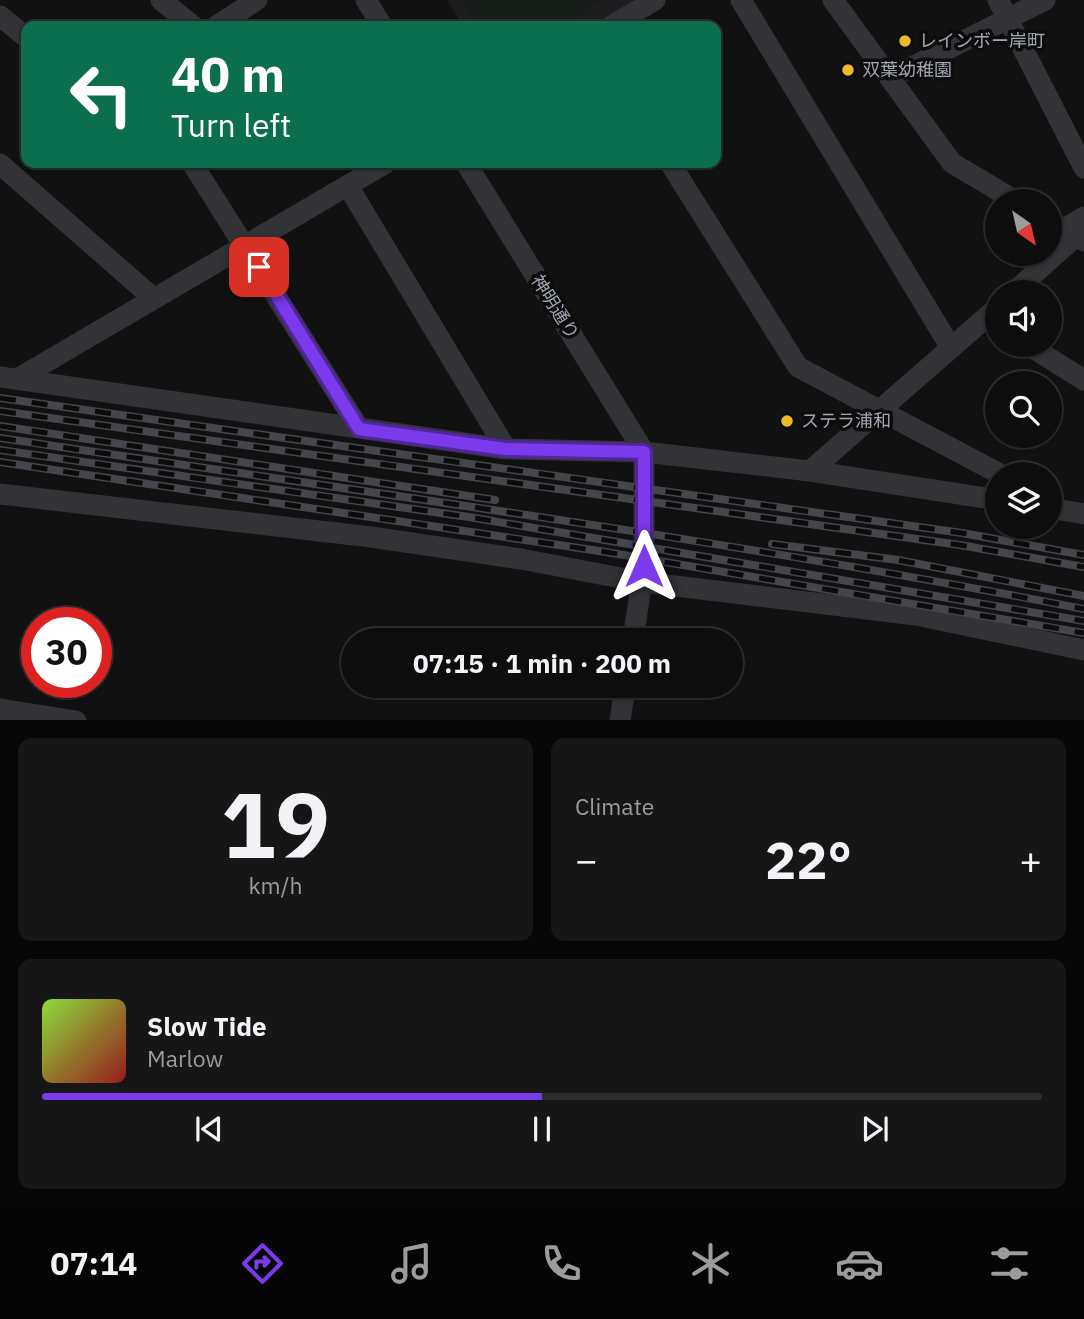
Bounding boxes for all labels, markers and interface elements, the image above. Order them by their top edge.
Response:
place label: レインボー岸町 [919,29,1045,52]
marker: レインボー岸町 [897,33,913,49]
text: 40 m [171,42,285,105]
icon: left [56,49,147,140]
place label: 双葉幼稚園 [862,58,952,81]
marker: 双葉幼稚園 [840,62,856,78]
text: Turn left [171,104,291,146]
north arrow [985,189,1062,266]
map controls [985,189,1062,539]
pin [229,237,289,297]
icon: arrive [240,248,278,286]
street label: 神明通り [527,270,584,343]
button: sound [985,280,1062,357]
button: search [985,371,1062,448]
place label: ステラ浦和 [801,409,891,432]
marker: ステラ浦和 [779,413,795,429]
button: layers [985,462,1062,539]
position arrow [607,529,681,603]
speed limit sign: 30 [21,607,112,698]
text: 07:15 · 1 min · 200 m [413,646,671,680]
text: 19 [221,765,330,883]
text: Climate [575,791,654,821]
text: 22° [765,826,852,893]
text: − [575,835,598,884]
text: + [1019,835,1042,884]
text: km/h [248,870,303,900]
text: Slow Tide [147,1009,267,1043]
text: Marlow [147,1043,223,1073]
icon: previous [190,1110,228,1148]
icon: pause [523,1110,561,1148]
icon: next [856,1110,894,1148]
icon: directions [238,1239,287,1288]
icon: music [387,1239,436,1288]
icon: phone [537,1239,586,1288]
icon: climate [686,1239,735,1288]
icon: car [835,1239,884,1288]
icon: filters [985,1239,1034,1288]
text: 07:14 [50,1242,138,1284]

